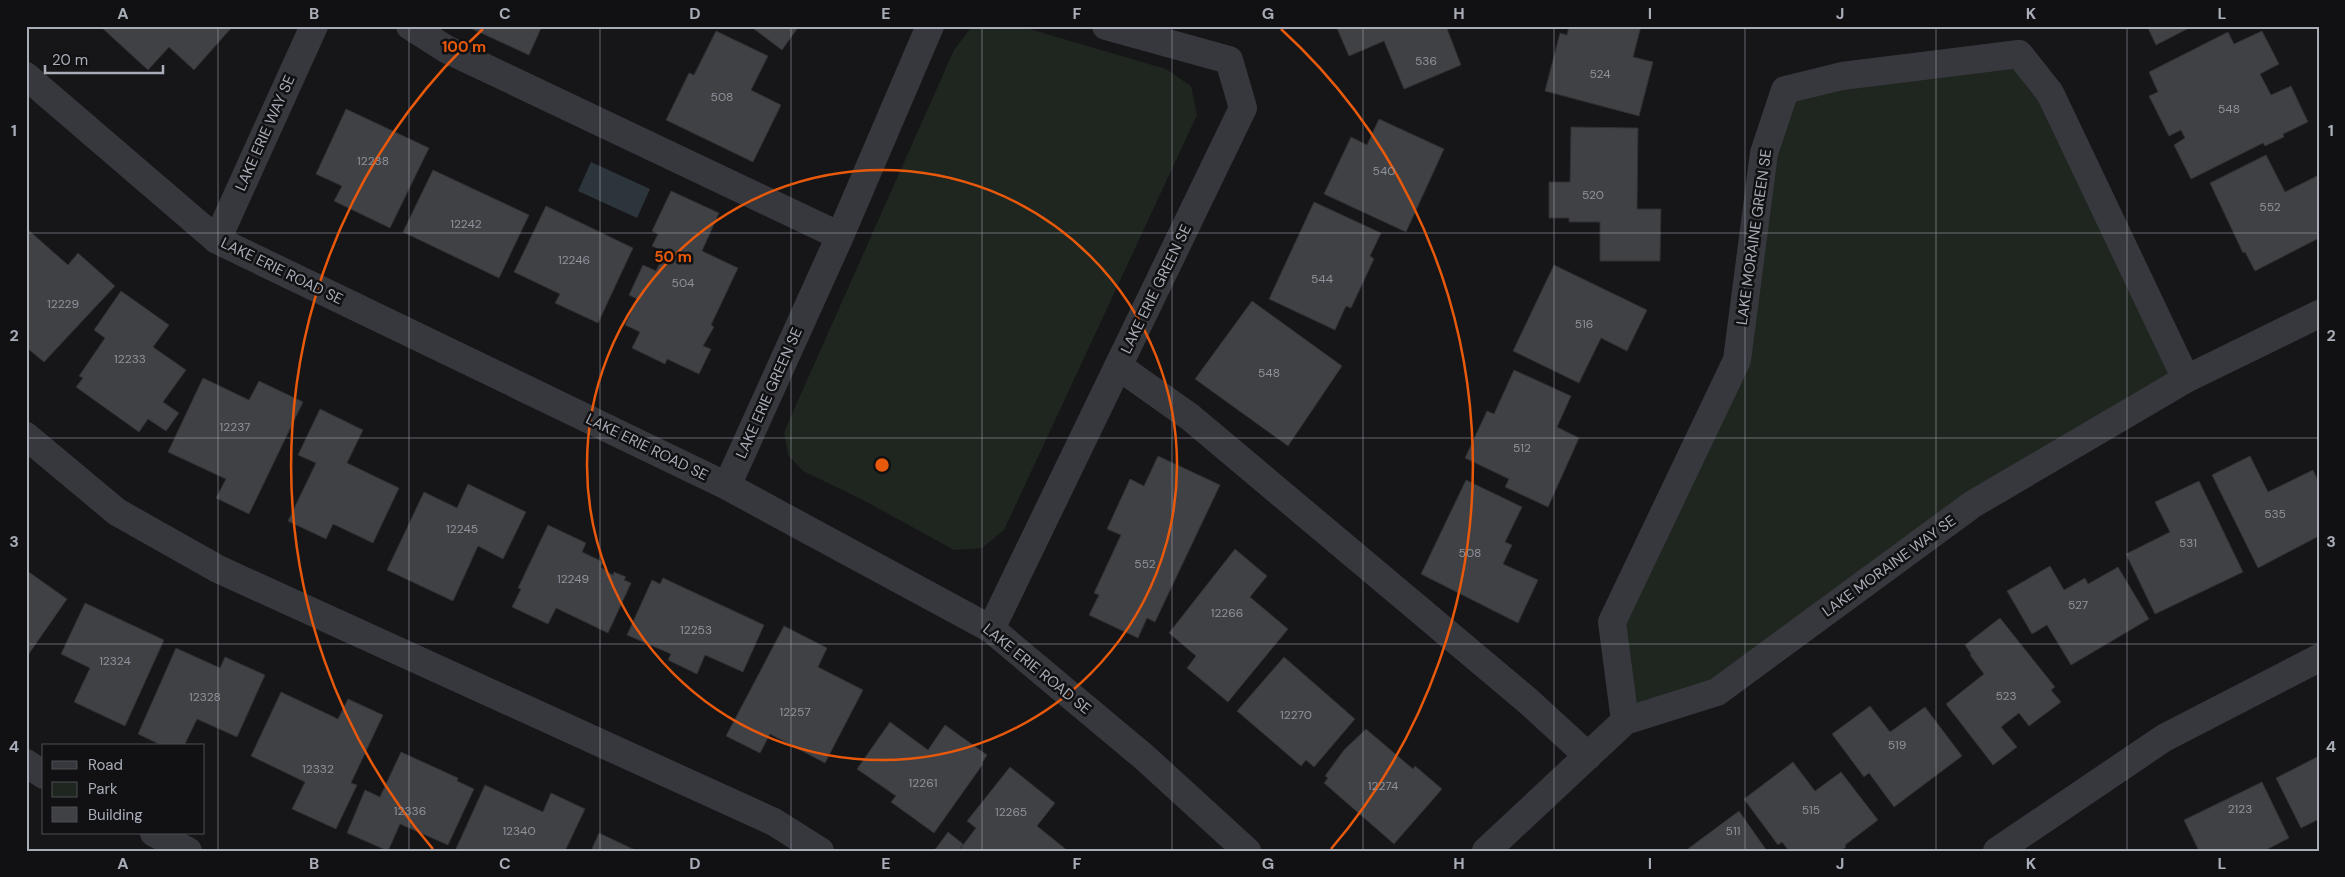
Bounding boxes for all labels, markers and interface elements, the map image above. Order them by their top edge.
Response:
text: A [117,3,129,24]
text: B [309,3,319,24]
text: C [499,3,511,24]
text: D [689,3,701,24]
text: E [881,3,891,24]
text: F [1073,3,1082,24]
text: G [1262,3,1274,24]
text: H [1453,3,1465,24]
text: I [1648,3,1652,24]
text: J [1836,3,1844,24]
text: K [2026,3,2037,24]
text: L [2218,3,2227,24]
text: 100 m [442,37,486,57]
scale bar [45,42,162,74]
text: 20 m [52,50,88,70]
house number: 536 [1415,53,1437,69]
house number: 524 [1589,66,1611,82]
street label: LAKE ERIE WAY SE [231,72,299,194]
house number: 508 [711,89,733,105]
house number: 548 [2218,101,2240,117]
text: 1 [11,120,17,141]
text: 1 [2328,120,2334,141]
street label: LAKE MORAINE GREEN SE [1732,148,1776,326]
house number: 12238 [357,153,389,169]
house number: 540 [1373,163,1395,179]
house number: 520 [1582,187,1604,203]
house number: 552 [2259,199,2281,215]
house number: 12242 [450,216,482,232]
street label: LAKE ERIE GREEN SE [1116,221,1196,357]
street label: LAKE ERIE ROAD SE [218,233,346,309]
text: 50 m [654,247,692,267]
house number: 12246 [558,252,590,268]
house number: 544 [1311,271,1333,287]
house number: 504 [672,275,694,291]
house number: 12229 [47,296,79,312]
house number: 516 [1575,316,1593,332]
street label: LAKE ERIE GREEN SE [731,324,807,462]
text: 2 [9,325,19,346]
text: 2 [2326,325,2336,346]
house number: 12233 [114,351,146,367]
house number: 548 [1258,365,1280,381]
street label: LAKE ERIE ROAD SE [583,409,711,485]
house number: 12237 [220,419,250,435]
house number: 512 [1513,440,1531,456]
centre of rings [873,456,891,474]
house number: 535 [2264,506,2286,522]
street label: LAKE MORAINE WAY SE [1818,511,1960,621]
house number: 12245 [446,521,478,537]
text: 3 [9,531,19,552]
text: 3 [2326,531,2336,552]
house number: 531 [2179,535,2197,551]
house number: 508 [1459,545,1481,561]
house number: 552 [1134,556,1156,572]
house number: 12249 [557,571,589,587]
house number: 527 [2068,597,2088,613]
house number: 12266 [1211,605,1243,621]
street label: LAKE ERIE ROAD SE [979,619,1095,719]
house number: 12253 [680,622,712,638]
house number: 12324 [99,653,131,669]
house number: 523 [1995,688,2017,704]
house number: 12328 [189,689,221,705]
house number: 12257 [779,704,811,720]
house number: 12270 [1280,707,1312,723]
text: 4 [9,736,19,757]
text: 4 [2326,736,2336,757]
house number: 519 [1888,737,1906,753]
legend [42,744,205,834]
text: Road [88,755,123,775]
house number: 12332 [302,761,334,777]
house number: 12261 [909,775,937,791]
house number: 12274 [1368,778,1398,794]
text: Park [88,779,118,799]
house number: 2123 [2228,801,2252,817]
house number: 515 [1802,802,1820,818]
house number: 12336 [394,803,426,819]
house number: 12265 [995,804,1027,820]
text: Building [88,805,143,825]
house number: 12340 [502,823,536,839]
house number: 511 [1726,823,1740,839]
text: A [117,853,129,874]
text: B [309,853,319,874]
text: C [499,853,511,874]
text: D [689,853,701,874]
text: E [881,853,891,874]
text: F [1073,853,1082,874]
text: G [1262,853,1274,874]
text: H [1453,853,1465,874]
text: I [1648,853,1652,874]
text: J [1836,853,1844,874]
text: K [2026,853,2037,874]
text: L [2218,853,2227,874]

